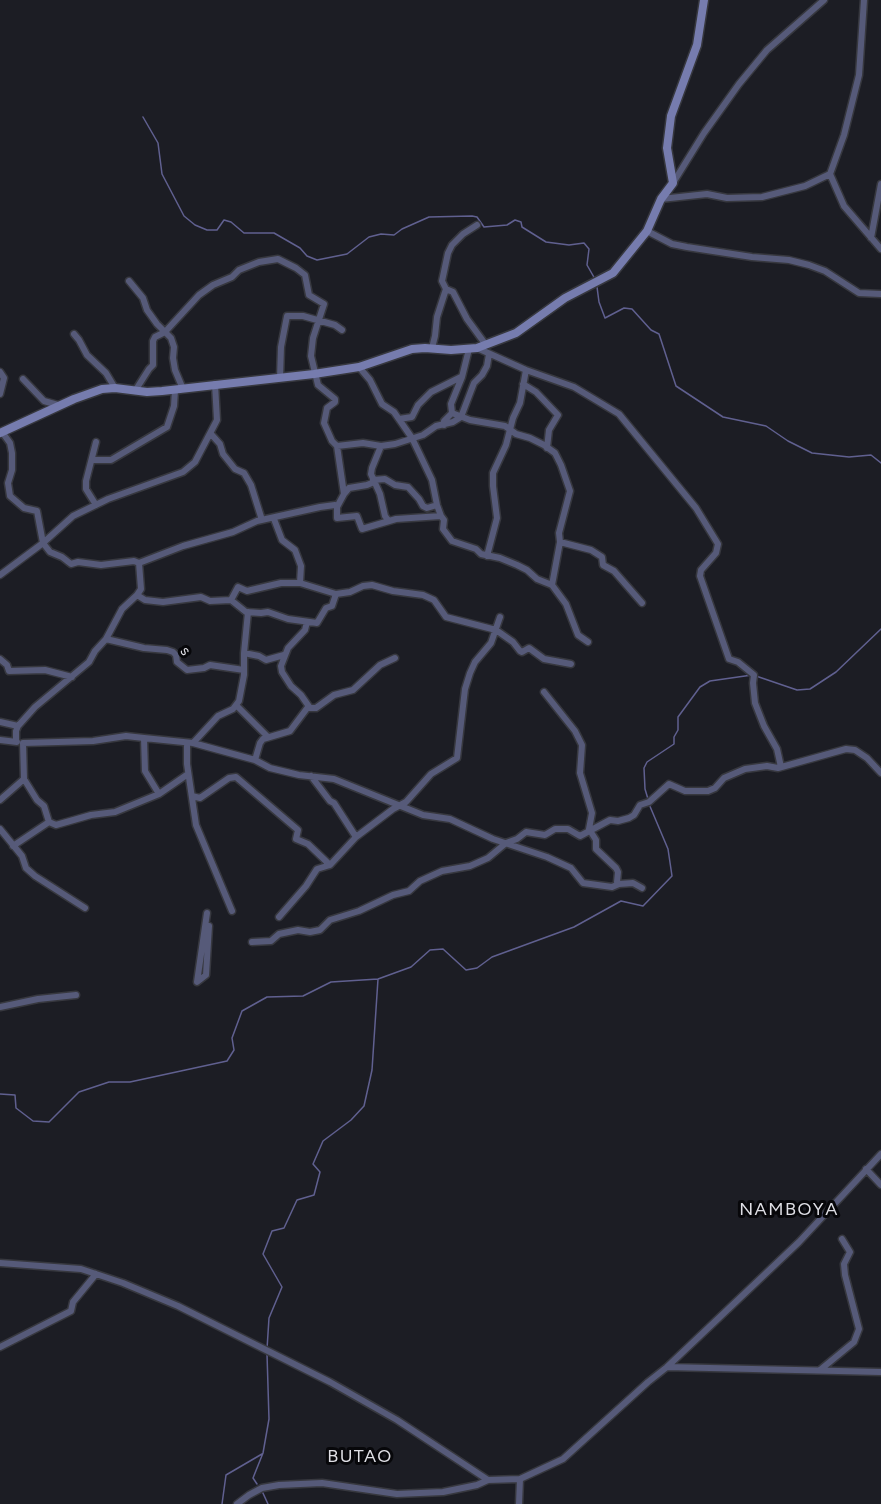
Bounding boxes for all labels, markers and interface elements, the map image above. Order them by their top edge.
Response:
street label: s [176,643,194,659]
district label: NAMBOYA [739,1199,839,1221]
district label: BUTAO [327,1446,393,1468]

